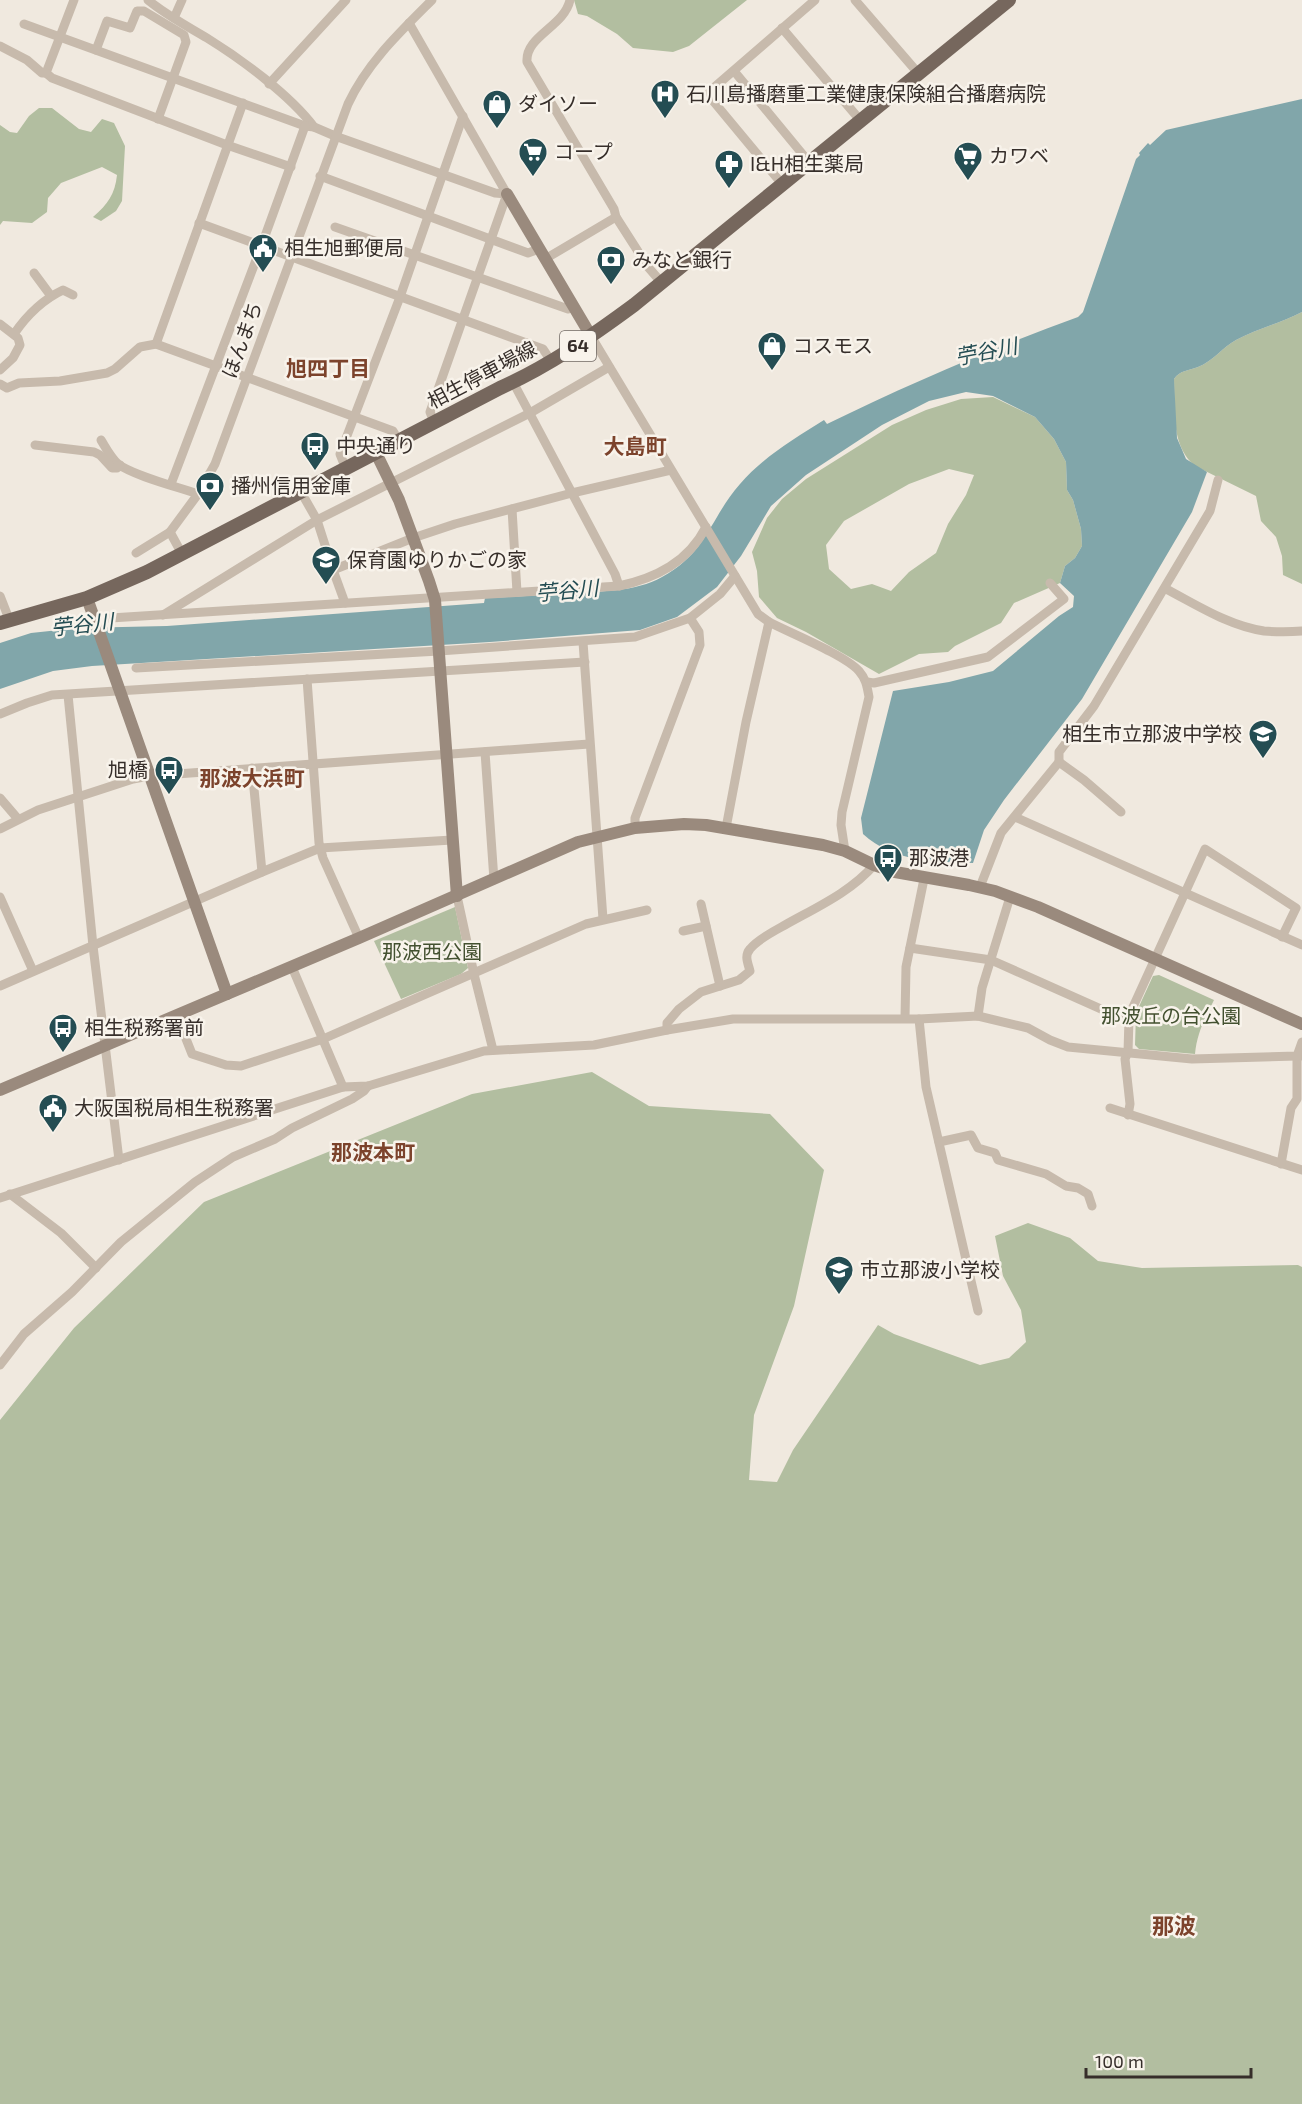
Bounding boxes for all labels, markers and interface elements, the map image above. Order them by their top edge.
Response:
hospital icon: 石川島播磨重工業健康保険組合播磨病院 [649,78,681,120]
place label: 石川島播磨重工業健康保険組合播磨病院 [686,81,1046,105]
shop icon: ダイソー [481,88,513,130]
place label: ダイソー [518,91,598,115]
supermarket icon: コープ [517,136,549,178]
place label: コープ [554,139,613,163]
supermarket icon: カワベ [952,140,984,182]
place label: カワベ [989,143,1049,167]
pharmacy icon: I&H相生薬局 [713,148,745,190]
place label: I&H相生薬局 [750,151,864,175]
public building icon: 相生旭郵便局 [247,232,279,274]
place label: 相生旭郵便局 [284,235,404,259]
bank icon: みなと銀行 [595,244,627,286]
place label: みなと銀行 [632,247,732,271]
street label: ほんまち [216,298,266,381]
shop icon: コスモス [756,330,788,372]
road number: 64 [560,331,596,361]
water label: 苧谷川 [952,332,1021,369]
place label: コスモス [793,333,873,357]
street label: 相生停車場線 [423,335,540,413]
district label: 旭四丁目 [286,355,370,380]
bus stop icon: 中央通り [299,430,331,472]
place label: 中央通り [336,433,416,457]
district label: 大島町 [604,433,667,458]
bank icon: 播州信用金庫 [194,470,226,512]
place label: 播州信用金庫 [231,473,351,497]
school or university icon: 保育園ゆりかごの家 [310,544,342,586]
place label: 保育園ゆりかごの家 [347,547,527,571]
water label: 苧谷川 [534,574,601,605]
water label: 苧谷川 [49,608,116,639]
school or university icon: 相生市立那波中学校 [1247,718,1279,760]
place label: 相生市立那波中学校 [1062,721,1242,745]
bus stop icon: 旭橋 [153,754,185,796]
place label: 旭橋 [108,757,148,781]
district label: 那波大浜町 [200,765,305,790]
bus stop icon: 那波港 [872,842,904,884]
place label: 那波港 [909,845,969,869]
park label: 那波西公園 [382,939,482,963]
park label: 那波丘の台公園 [1101,1003,1241,1027]
bus stop icon: 相生税務署前 [47,1012,79,1054]
place label: 相生税務署前 [84,1015,204,1039]
public building icon: 大阪国税局相生税務署 [37,1092,69,1134]
place label: 大阪国税局相生税務署 [74,1095,274,1119]
district label: 那波本町 [331,1139,415,1164]
school or university icon: 市立那波小学校 [823,1254,855,1296]
place label: 市立那波小学校 [860,1257,1000,1281]
district label: 那波 [1152,1912,1196,1938]
scale bar [1086,2041,1251,2079]
text: 100 m [1095,2050,1144,2072]

